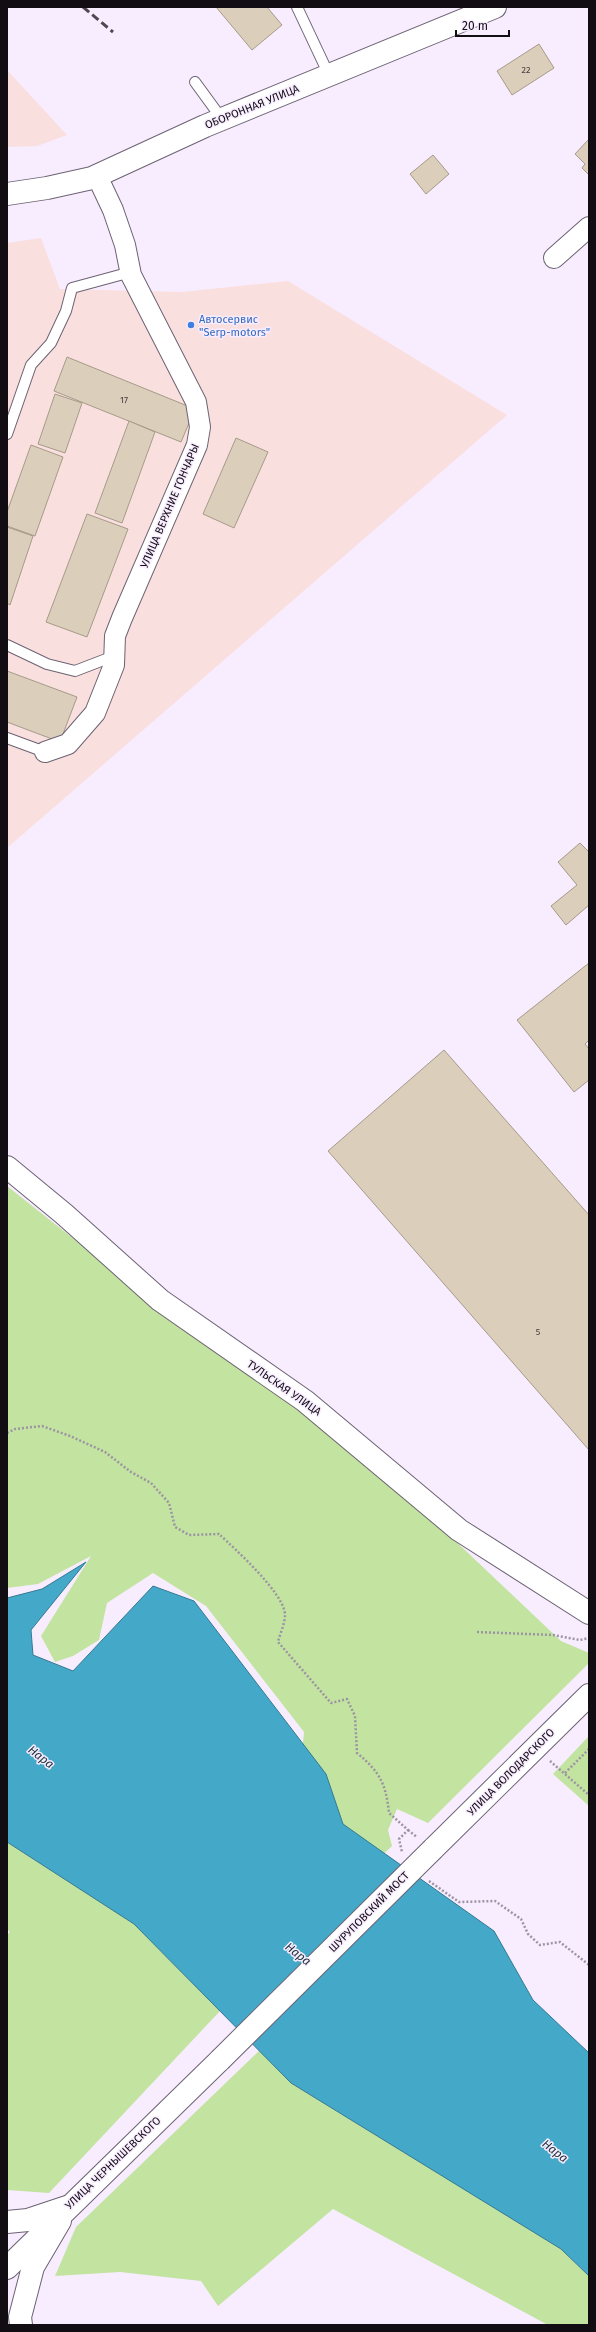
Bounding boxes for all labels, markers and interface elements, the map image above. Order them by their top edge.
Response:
scale bar [456,12,509,38]
text: 20 m [462,19,488,33]
house number: 22 [522,65,530,75]
street label: ОБОРОННАЯ УЛИЦА [203,82,302,132]
place label: Автосервис "Serp-motors" [199,313,270,339]
marker: Автосервис "Serp-motors" [186,320,196,330]
house number: 17 [120,395,128,405]
street label: УЛИЦА ВЕРХНИЕ ГОНЧАРЫ [138,442,202,570]
house number: 5 [536,1327,541,1337]
street label: ТУЛЬСКАЯ УЛИЦА [244,1358,324,1419]
street label: УЛИЦА ВОЛОДАРСКОГО [465,1726,557,1818]
water label: Нара [25,1743,57,1771]
street label: ШУРУПОВСКИЙ МОСТ [326,1869,412,1955]
water label: Нара [282,1940,314,1968]
street label: УЛИЦА ЧЕРНЫШЕВСКОГО [62,2114,164,2212]
water label: Нара [539,2137,571,2165]

